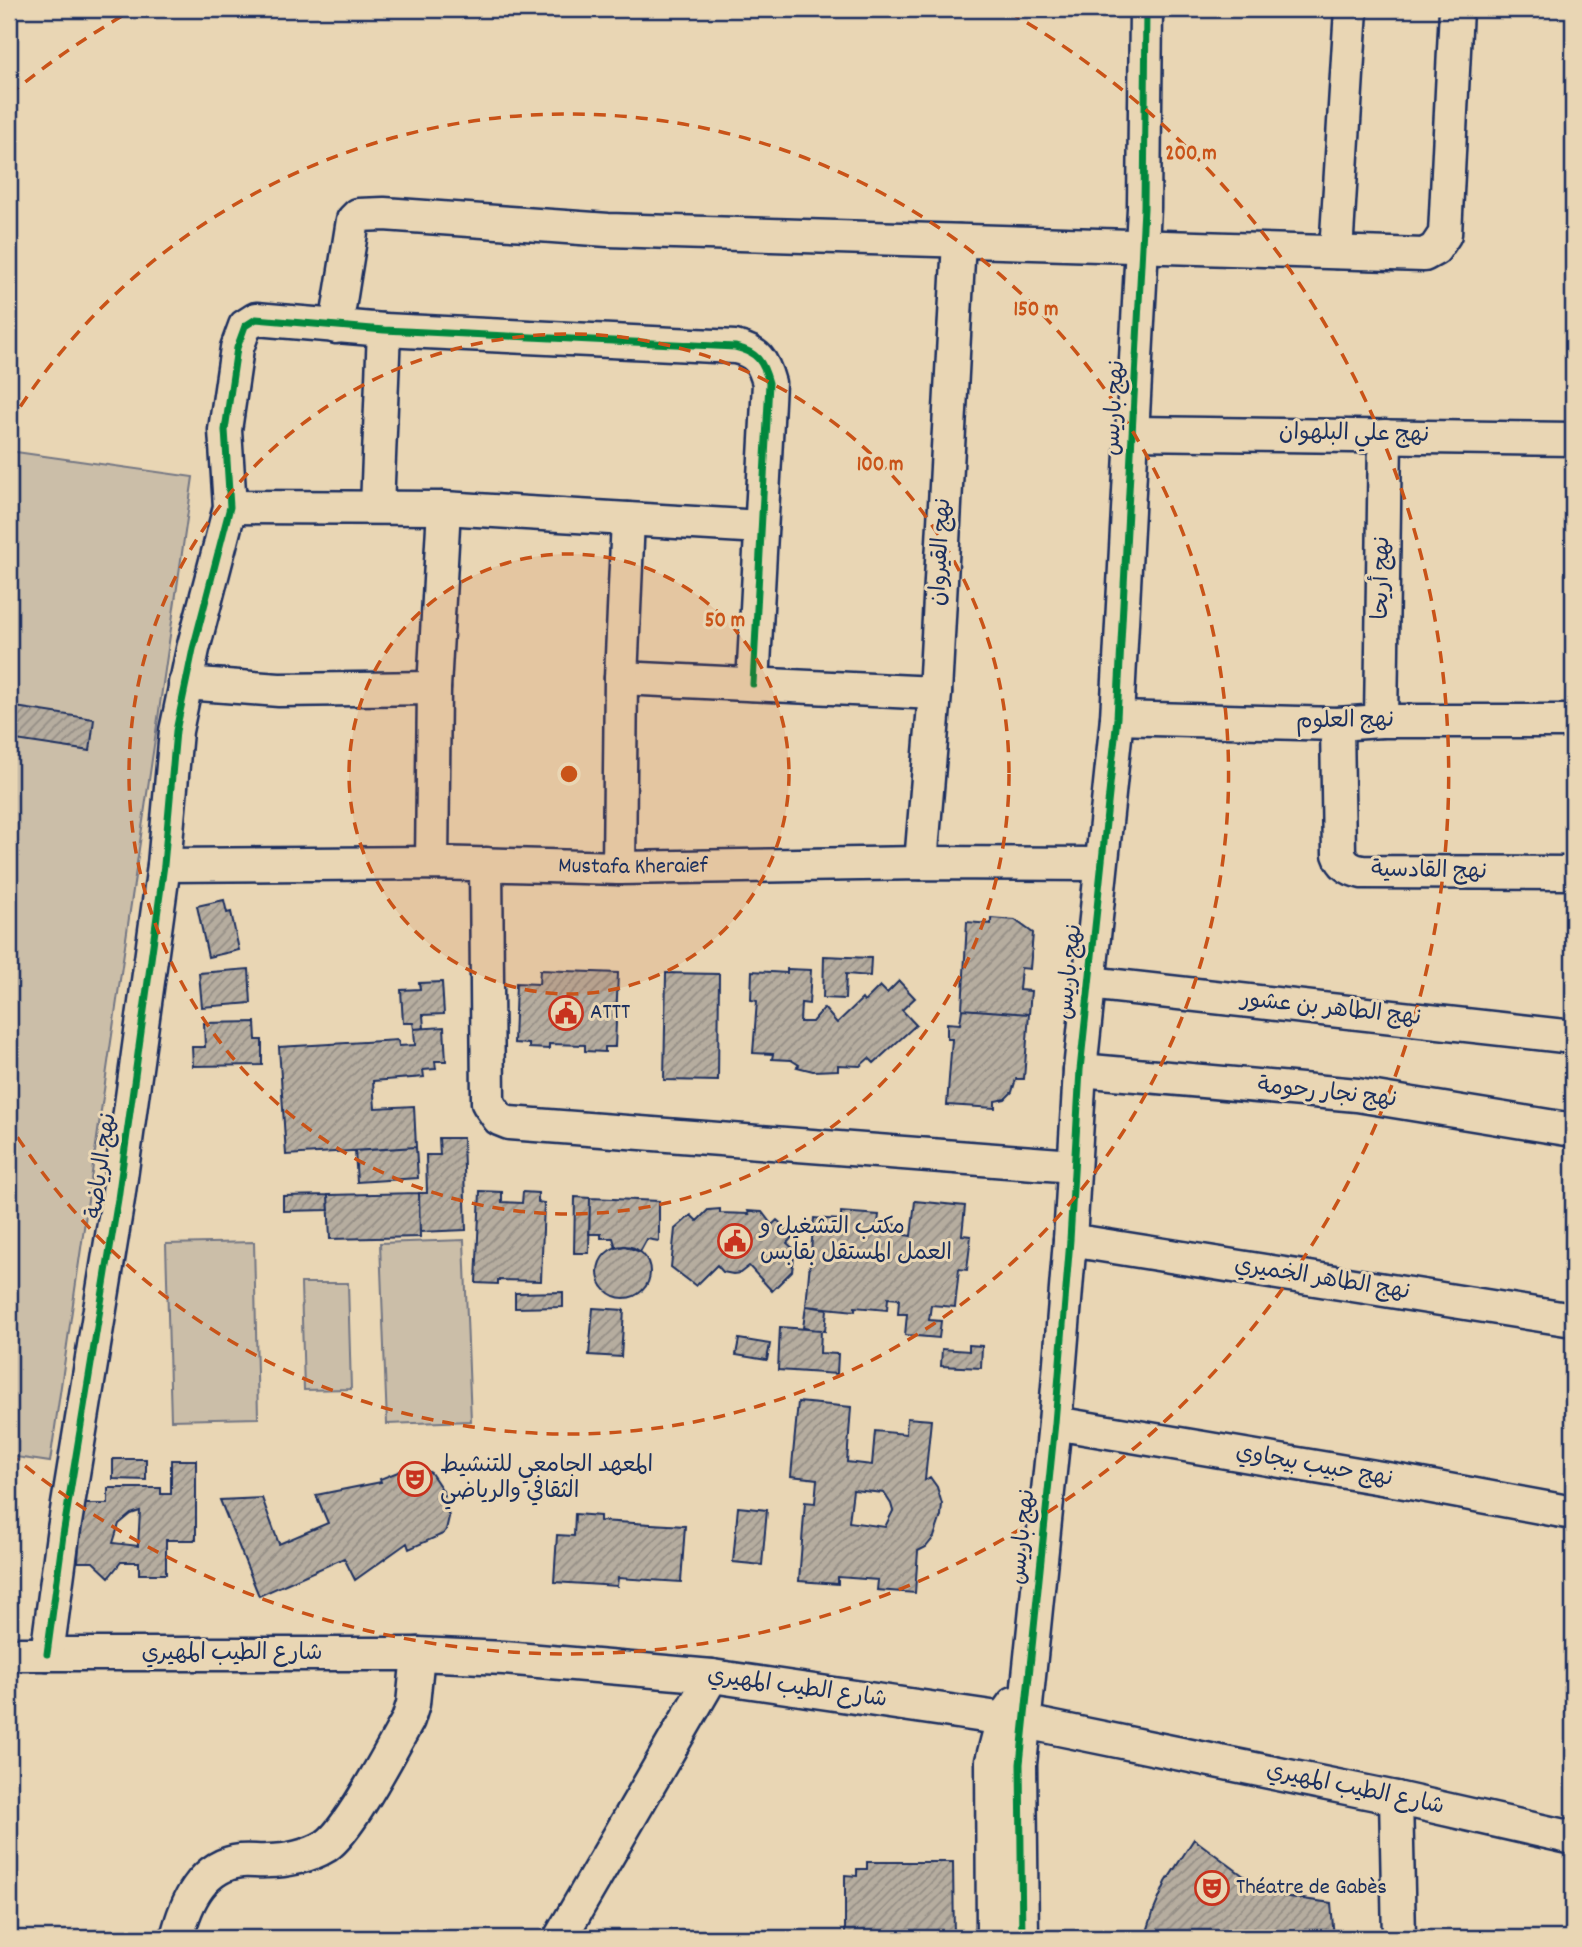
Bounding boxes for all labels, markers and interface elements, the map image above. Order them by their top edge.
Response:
text: 200 m [1165,140,1217,170]
text: 150 m [1013,296,1059,326]
street label: نهج باريس [1097,359,1135,457]
street label: نهج علي البلهوان [1278,417,1430,454]
text: 100 m [857,451,903,481]
street label: نهج القيروان [923,497,961,607]
street label: نهج أريحا [1365,536,1400,620]
text: 50 m [705,607,745,637]
street label: نهج العلوم [1296,705,1394,739]
centre of rings [557,762,581,786]
street label: Mustafa Kheraief [558,850,709,885]
street label: نهج القادسية [1371,854,1487,890]
street label: نهج باريس [1050,923,1092,1021]
street label: نهج الطاهر بن عشور [1237,984,1423,1036]
public building icon: ATTT [547,994,585,1032]
place label: ATTT [590,997,630,1030]
street label: نهج نجار رحومة [1256,1070,1398,1118]
street label: نهج الرياضة [79,1111,127,1221]
place label: مكتب التشغيل و العمل المستقل بقابس [758,1212,952,1271]
public building icon: مكتب التشغيل و العمل المستقل بقابس [716,1222,754,1260]
street label: نهج الطاهر الخميري [1232,1250,1412,1310]
street label: نهج حبيب بيجاوي [1233,1437,1395,1497]
place label: المعهد الجامعي للتنشيط الثقافي والرياضي [440,1450,653,1510]
theatre icon: المعهد الجامعي للتنشيط الثقافي والرياضي [396,1460,434,1498]
street label: نهج باريس [1003,1488,1045,1586]
street label: شارع الطيب المهيري [141,1638,323,1671]
street label: شارع الطيب المهيري [705,1660,889,1718]
street label: شارع الطيب المهيري [1263,1755,1447,1825]
theatre icon: Théatre de Gabès [1193,1869,1231,1907]
place label: Théatre de Gabès [1236,1872,1387,1905]

